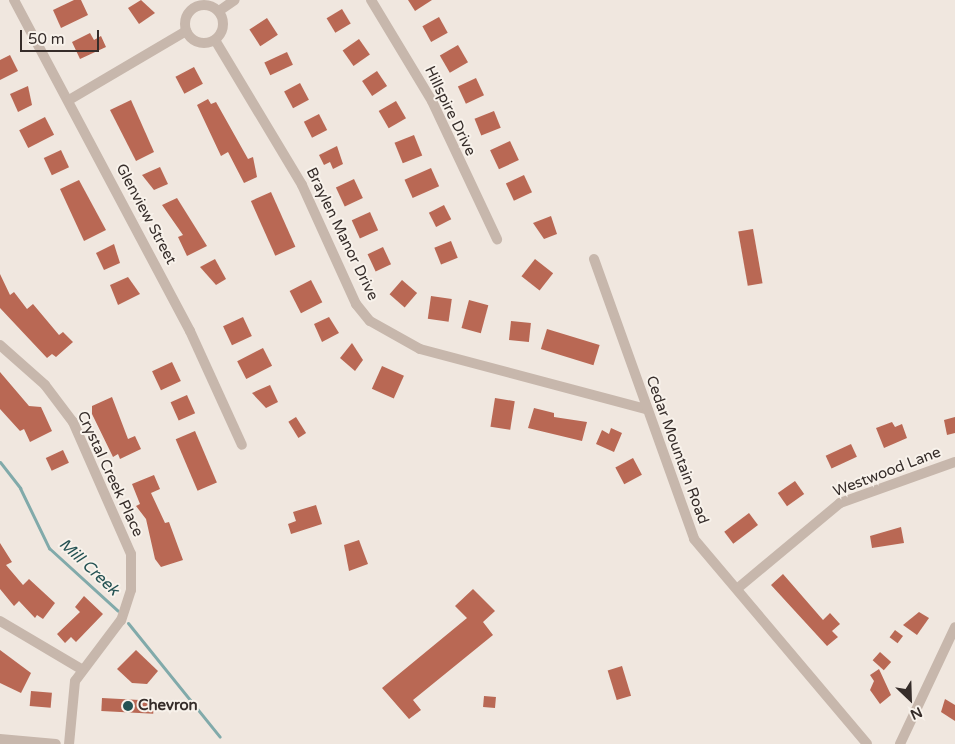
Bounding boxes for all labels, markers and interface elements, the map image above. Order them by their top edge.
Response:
scale bar [22,20,101,52]
text: 50 m [28,30,65,48]
street label: Hillspire Drive [421,63,479,159]
street label: Glenview Street [112,161,180,267]
street label: Braylen Manor Drive [302,165,382,303]
street label: Cedar Mountain Road [642,373,712,527]
street label: Crystal Creek Place [73,408,147,540]
street label: Westwood Lane [831,443,943,501]
water label: Mill Creek [55,534,123,600]
north arrow [885,674,935,724]
place label: Chevron [138,697,198,715]
marker: Chevron [122,700,134,712]
text: N [908,703,925,723]

